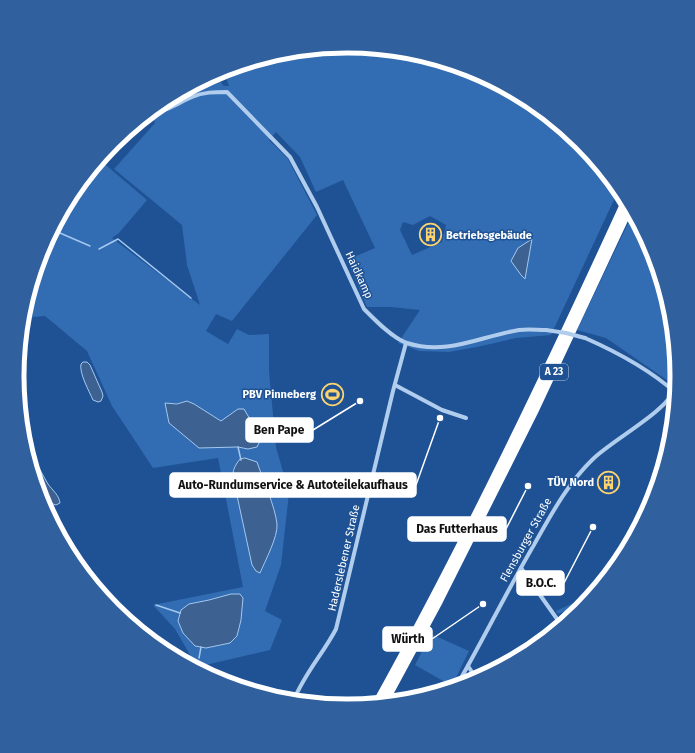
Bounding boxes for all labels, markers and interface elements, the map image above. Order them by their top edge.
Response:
building icon: Betriebsgebäude [417,222,443,248]
place label: Betriebsgebäude [446,229,532,242]
street label: Haidkamp [342,249,376,301]
road number: A 23 [540,364,568,380]
sports icon: PBV Pinneberg [319,381,345,407]
place label: PBV Pinneberg [242,388,317,401]
callout: Ben Pape [246,418,313,442]
text: Ben Pape [254,423,305,437]
building icon: TÜV Nord [596,469,622,495]
callout: Auto-Rundumservice & Autoteilekaufhaus [170,473,416,497]
place label: TÜV Nord [548,476,594,489]
text: Auto-Rundumservice & Autoteilekaufhaus [177,478,408,492]
street label: Flensburger Straße [498,496,554,584]
street label: Haderslebener Straße [325,503,363,613]
callout: Das Futterhaus [408,517,506,541]
text: Das Futterhaus [416,522,498,536]
callout: B.O.C. [517,571,564,595]
text: B.O.C. [526,576,556,590]
callout: Würth [383,627,432,651]
text: Würth [391,632,425,646]

